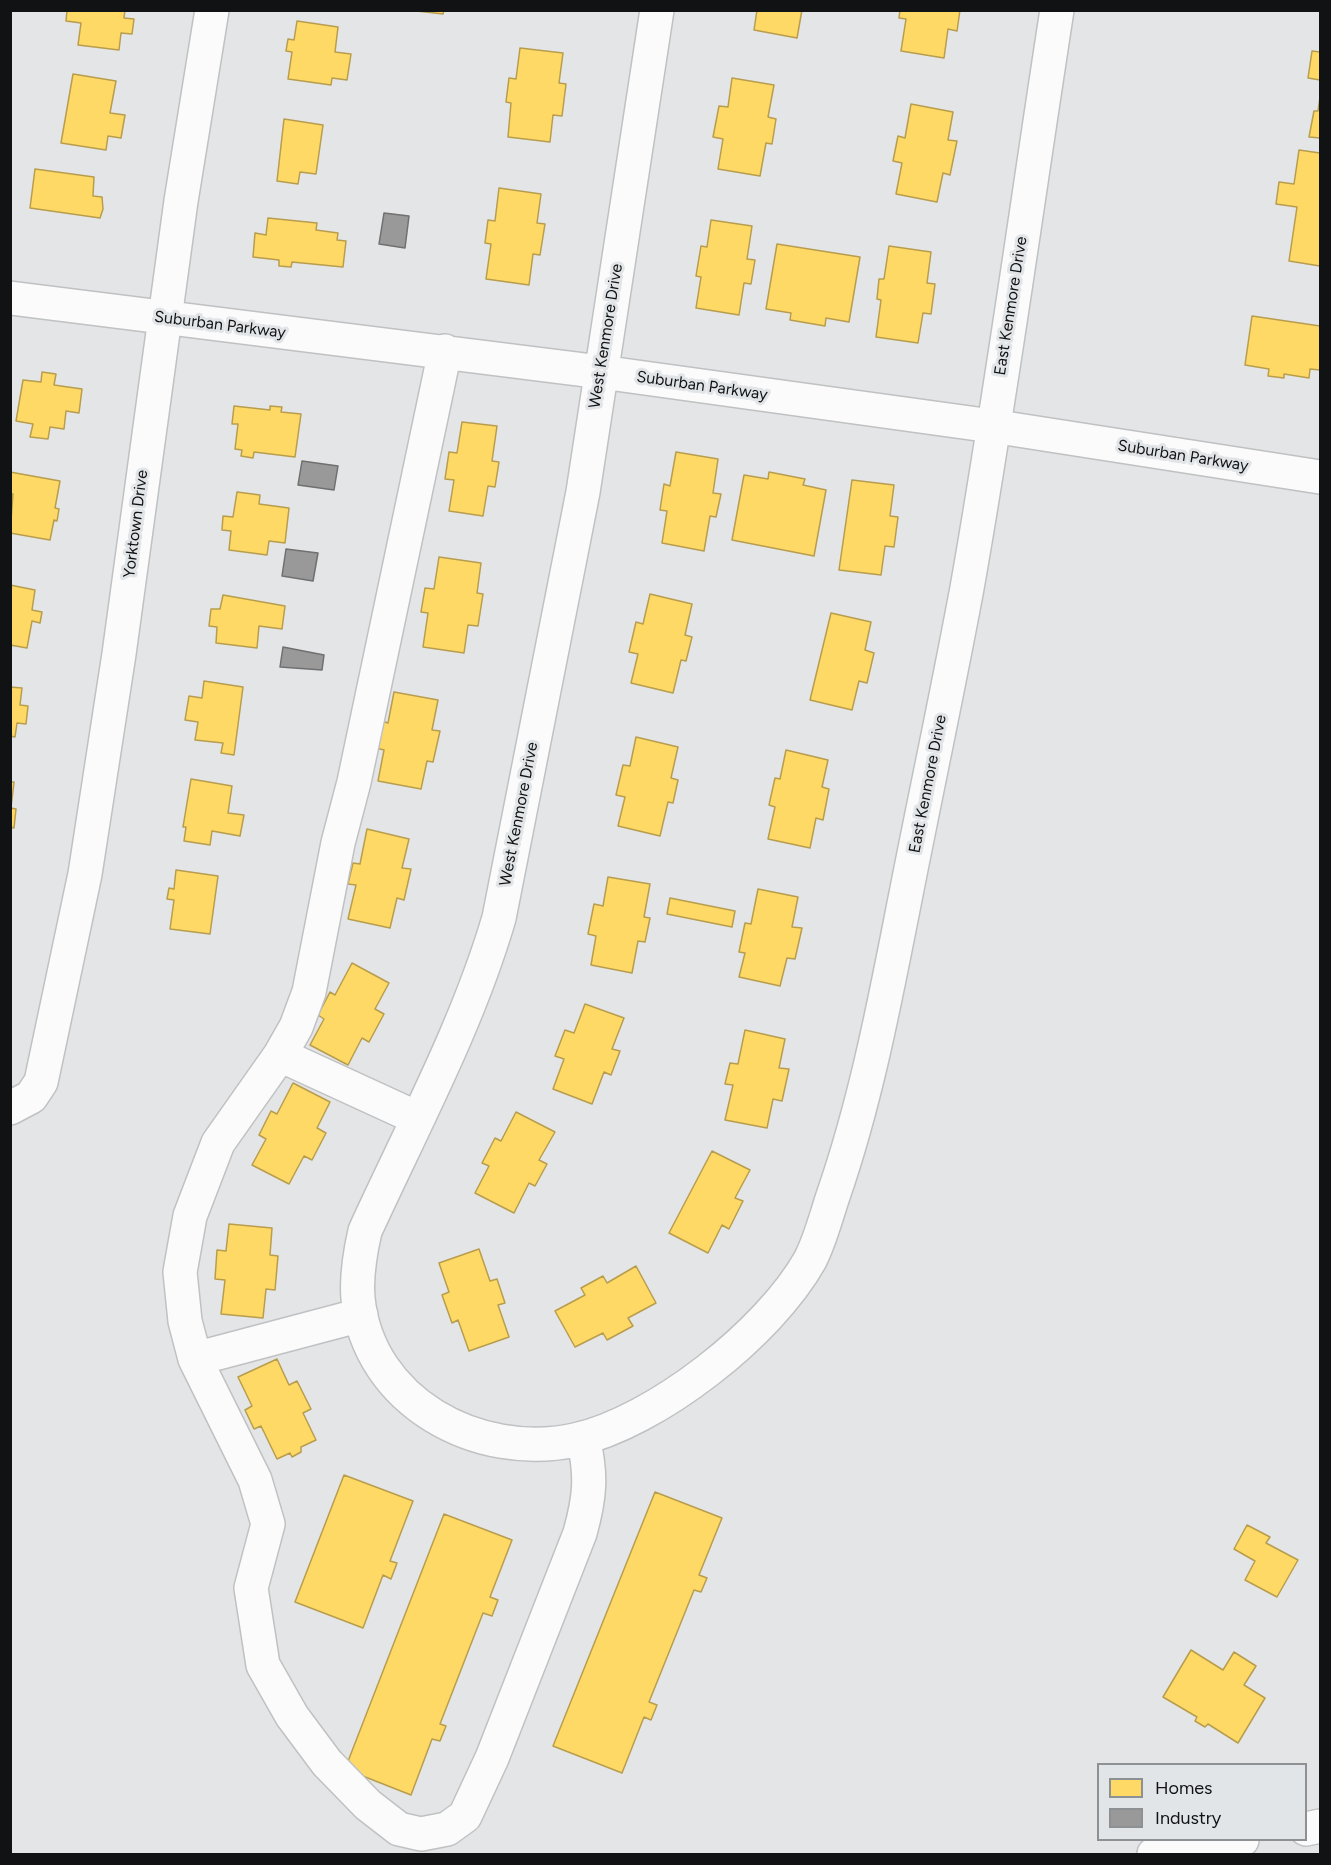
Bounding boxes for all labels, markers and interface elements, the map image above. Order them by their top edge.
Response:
street label: East Kenmore Drive [991,235,1031,377]
street label: West Kenmore Drive [585,262,627,410]
street label: Suburban Parkway [153,307,287,343]
street label: Suburban Parkway [635,367,769,405]
street label: Suburban Parkway [1116,436,1250,476]
street label: Yorktown Drive [120,469,152,579]
street label: East Kenmore Drive [905,713,951,855]
street label: West Kenmore Drive [496,740,542,888]
legend [1097,1763,1307,1841]
text: Homes [1155,1777,1213,1799]
text: Industry [1155,1807,1221,1829]

